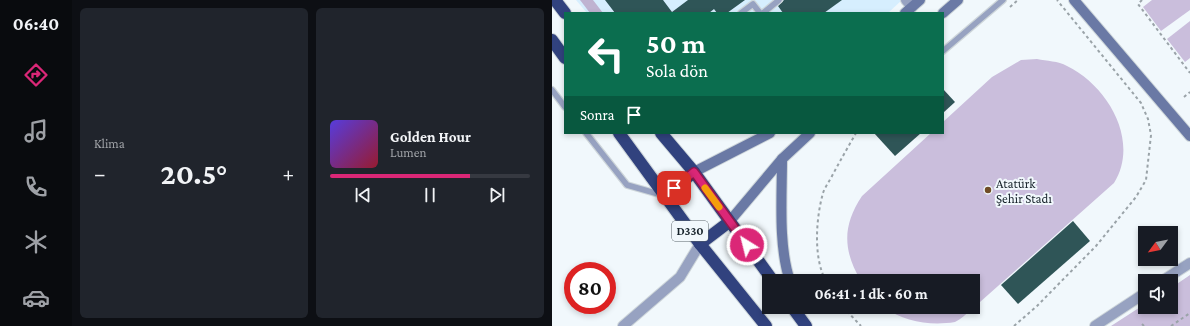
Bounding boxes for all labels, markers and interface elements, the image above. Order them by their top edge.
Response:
text: 06:40 [13,14,59,34]
icon: left [580,28,632,80]
text: 50 m [646,28,706,59]
icon: directions [22,61,50,89]
text: Sola dön [646,61,708,81]
icon: arrive [623,104,645,126]
text: Sonra [580,107,615,123]
icon: music [22,117,50,145]
text: Golden Hour [390,129,471,145]
text: Klima [94,136,125,151]
text: Lumen [390,145,426,160]
text: 20.5° [161,157,227,190]
text: − [94,161,106,186]
text: + [282,161,294,186]
pin [657,171,691,205]
icon: phone [22,173,50,201]
place label: Atatürk Şehir Stadı [996,176,1052,206]
icon: arrive [663,177,685,199]
icon: previous [352,184,374,206]
icon: pause [419,184,441,206]
icon: next [486,184,508,206]
marker: Atatürk Şehir Stadı [983,185,993,195]
road number: D330 [672,221,708,241]
position arrow [726,224,768,266]
north arrow [1138,226,1178,266]
map controls [1138,226,1178,314]
icon: climate [22,228,50,256]
speed limit sign: 80 [564,262,616,314]
button: sound [1138,274,1178,314]
icon: car [22,284,50,312]
text: 06:41 · 1 dk · 60 m [814,286,928,302]

